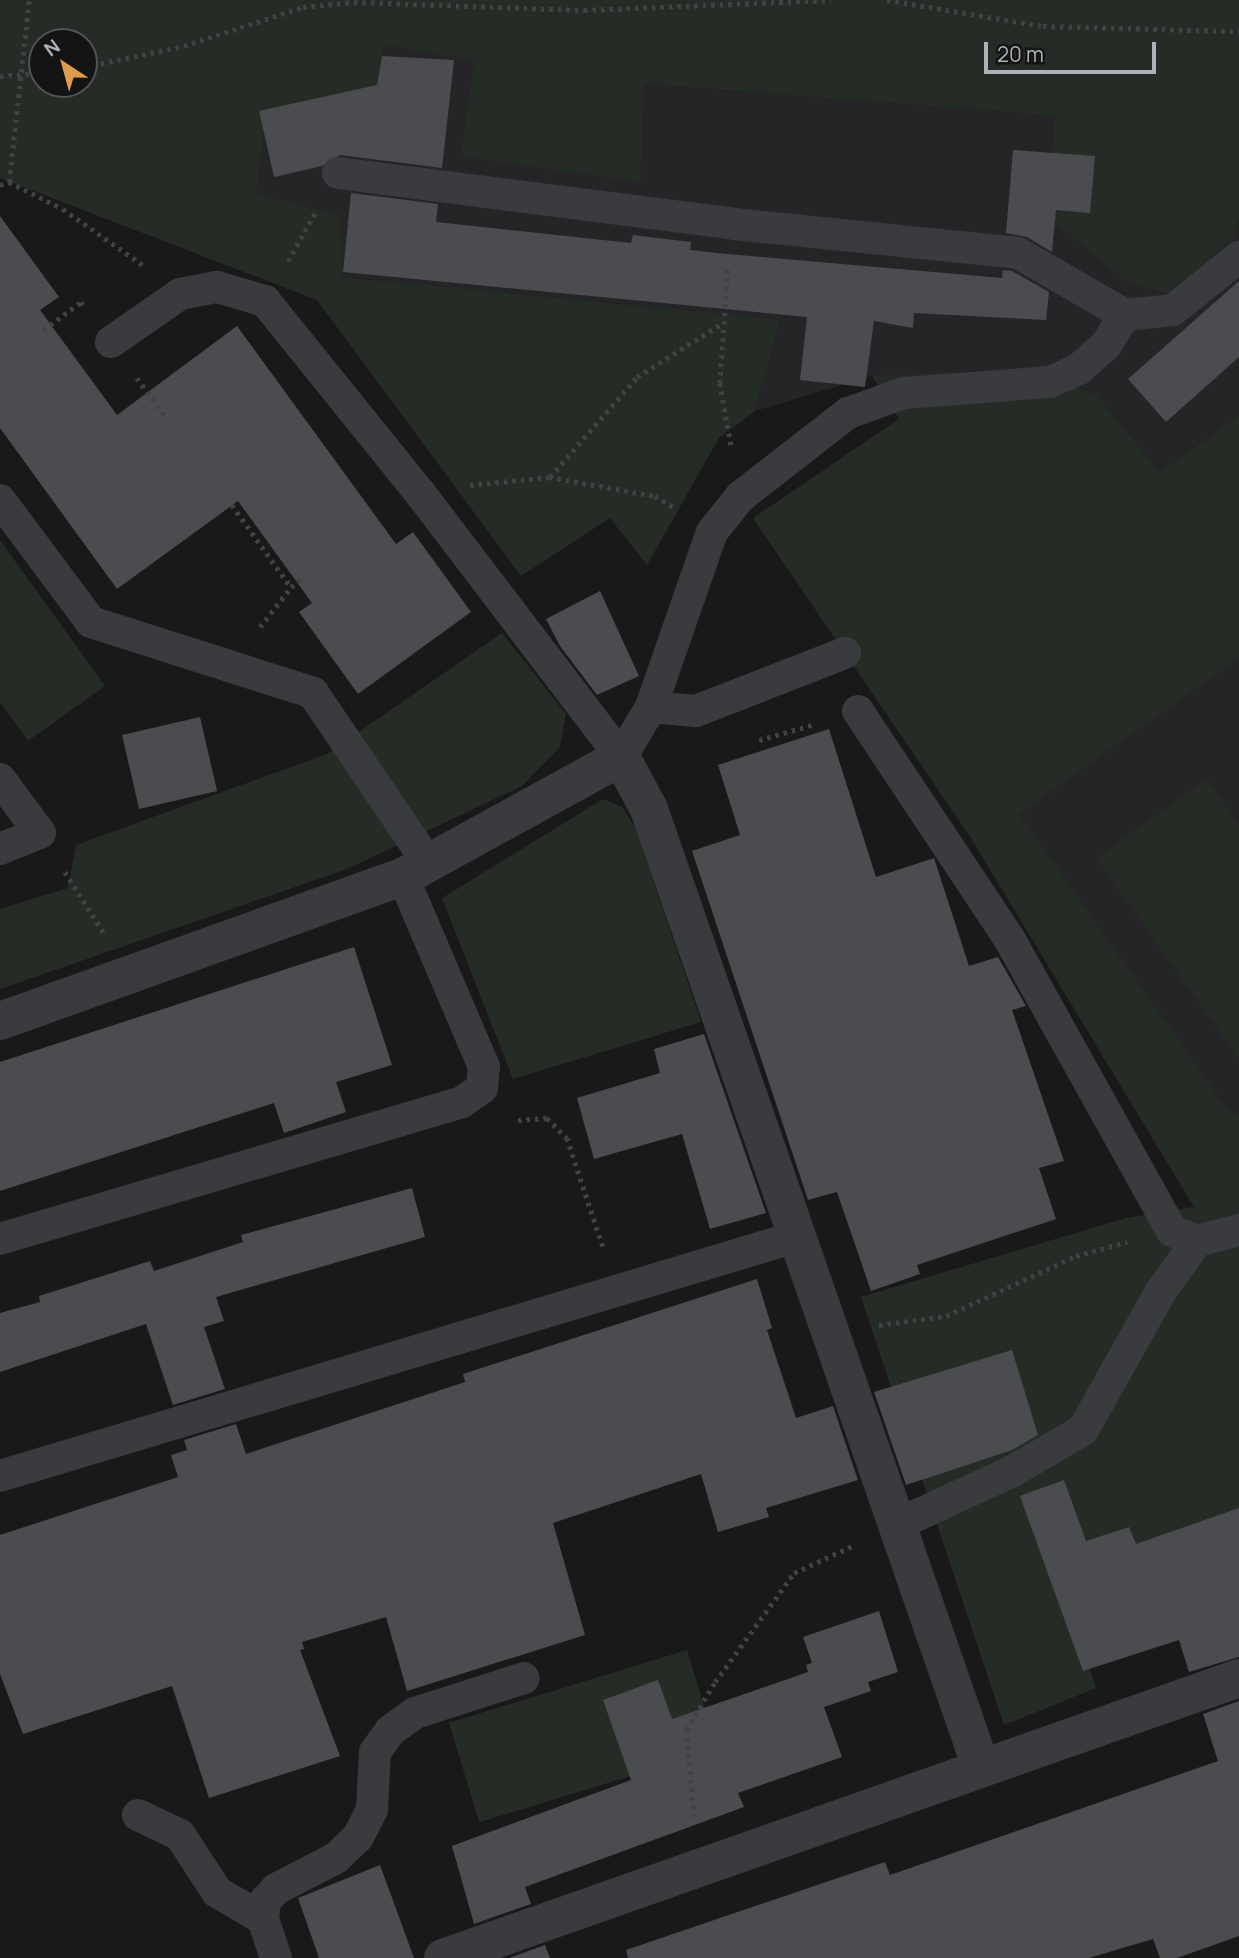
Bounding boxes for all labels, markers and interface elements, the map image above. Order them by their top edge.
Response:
north arrow [28,28,98,98]
scale bar [987,28,1158,72]
text: N [39,33,65,62]
text: 20 m [997,40,1044,68]

